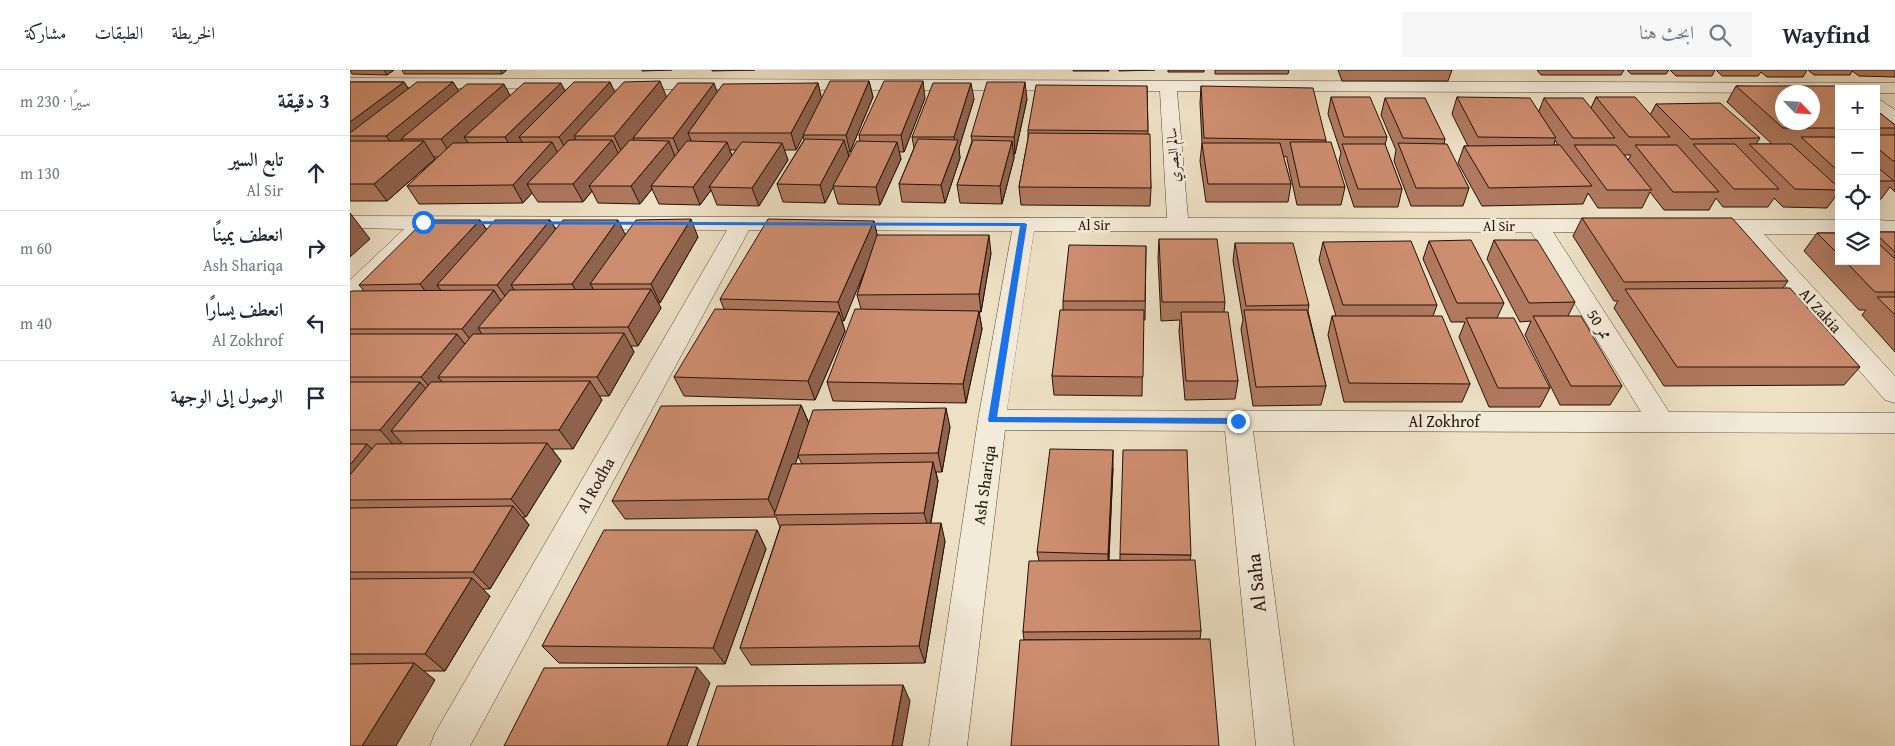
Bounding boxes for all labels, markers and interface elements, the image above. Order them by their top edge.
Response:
search box [1402,12,1752,57]
text: Wayfind [1782,17,1870,52]
text: ابحث هنا [1639,18,1694,46]
text: مشاركة [25,19,66,46]
text: الطبقات [94,19,143,46]
text: الخريطة [171,19,215,46]
icon: search [1706,21,1734,49]
text: 3 دقيقة [278,85,330,116]
north arrow [1775,85,1820,130]
map controls [1835,85,1880,265]
button: + [1835,85,1880,130]
text: سيرًا · 230 m [20,89,91,113]
street label: سالم البصري [1161,127,1188,183]
button: − [1835,130,1880,175]
text: تابع السير [229,145,283,173]
icon: ahead [302,159,330,187]
text: 130 m [20,161,60,185]
button: locate [1835,175,1880,220]
text: Al Sir [246,178,283,202]
route start [412,211,435,234]
street label: Al Sir [1078,215,1110,235]
street label: Al Sir [1483,216,1515,236]
text: انعطف يمينًا [213,220,283,248]
button: layers [1835,220,1880,265]
icon: right [302,234,330,262]
text: 60 m [20,236,52,260]
text: Ash Shariqa [203,253,283,277]
street label: Al Zakia [1794,282,1848,338]
text: انعطف يسارًا [205,295,283,323]
street label: ممر 50 [1581,304,1619,344]
icon: left [302,309,330,337]
text: 40 m [20,311,52,335]
text: Al Zokhrof [212,328,283,352]
text: الوصول إلى الوجهة [171,382,283,410]
icon: arrive [302,384,330,412]
street label: Al Zokhrof [1408,409,1481,433]
route end [1227,410,1250,433]
street label: Ash Shariqa [967,443,1002,526]
street label: Al Rodha [570,452,620,517]
street label: Al Saha [1239,552,1273,614]

